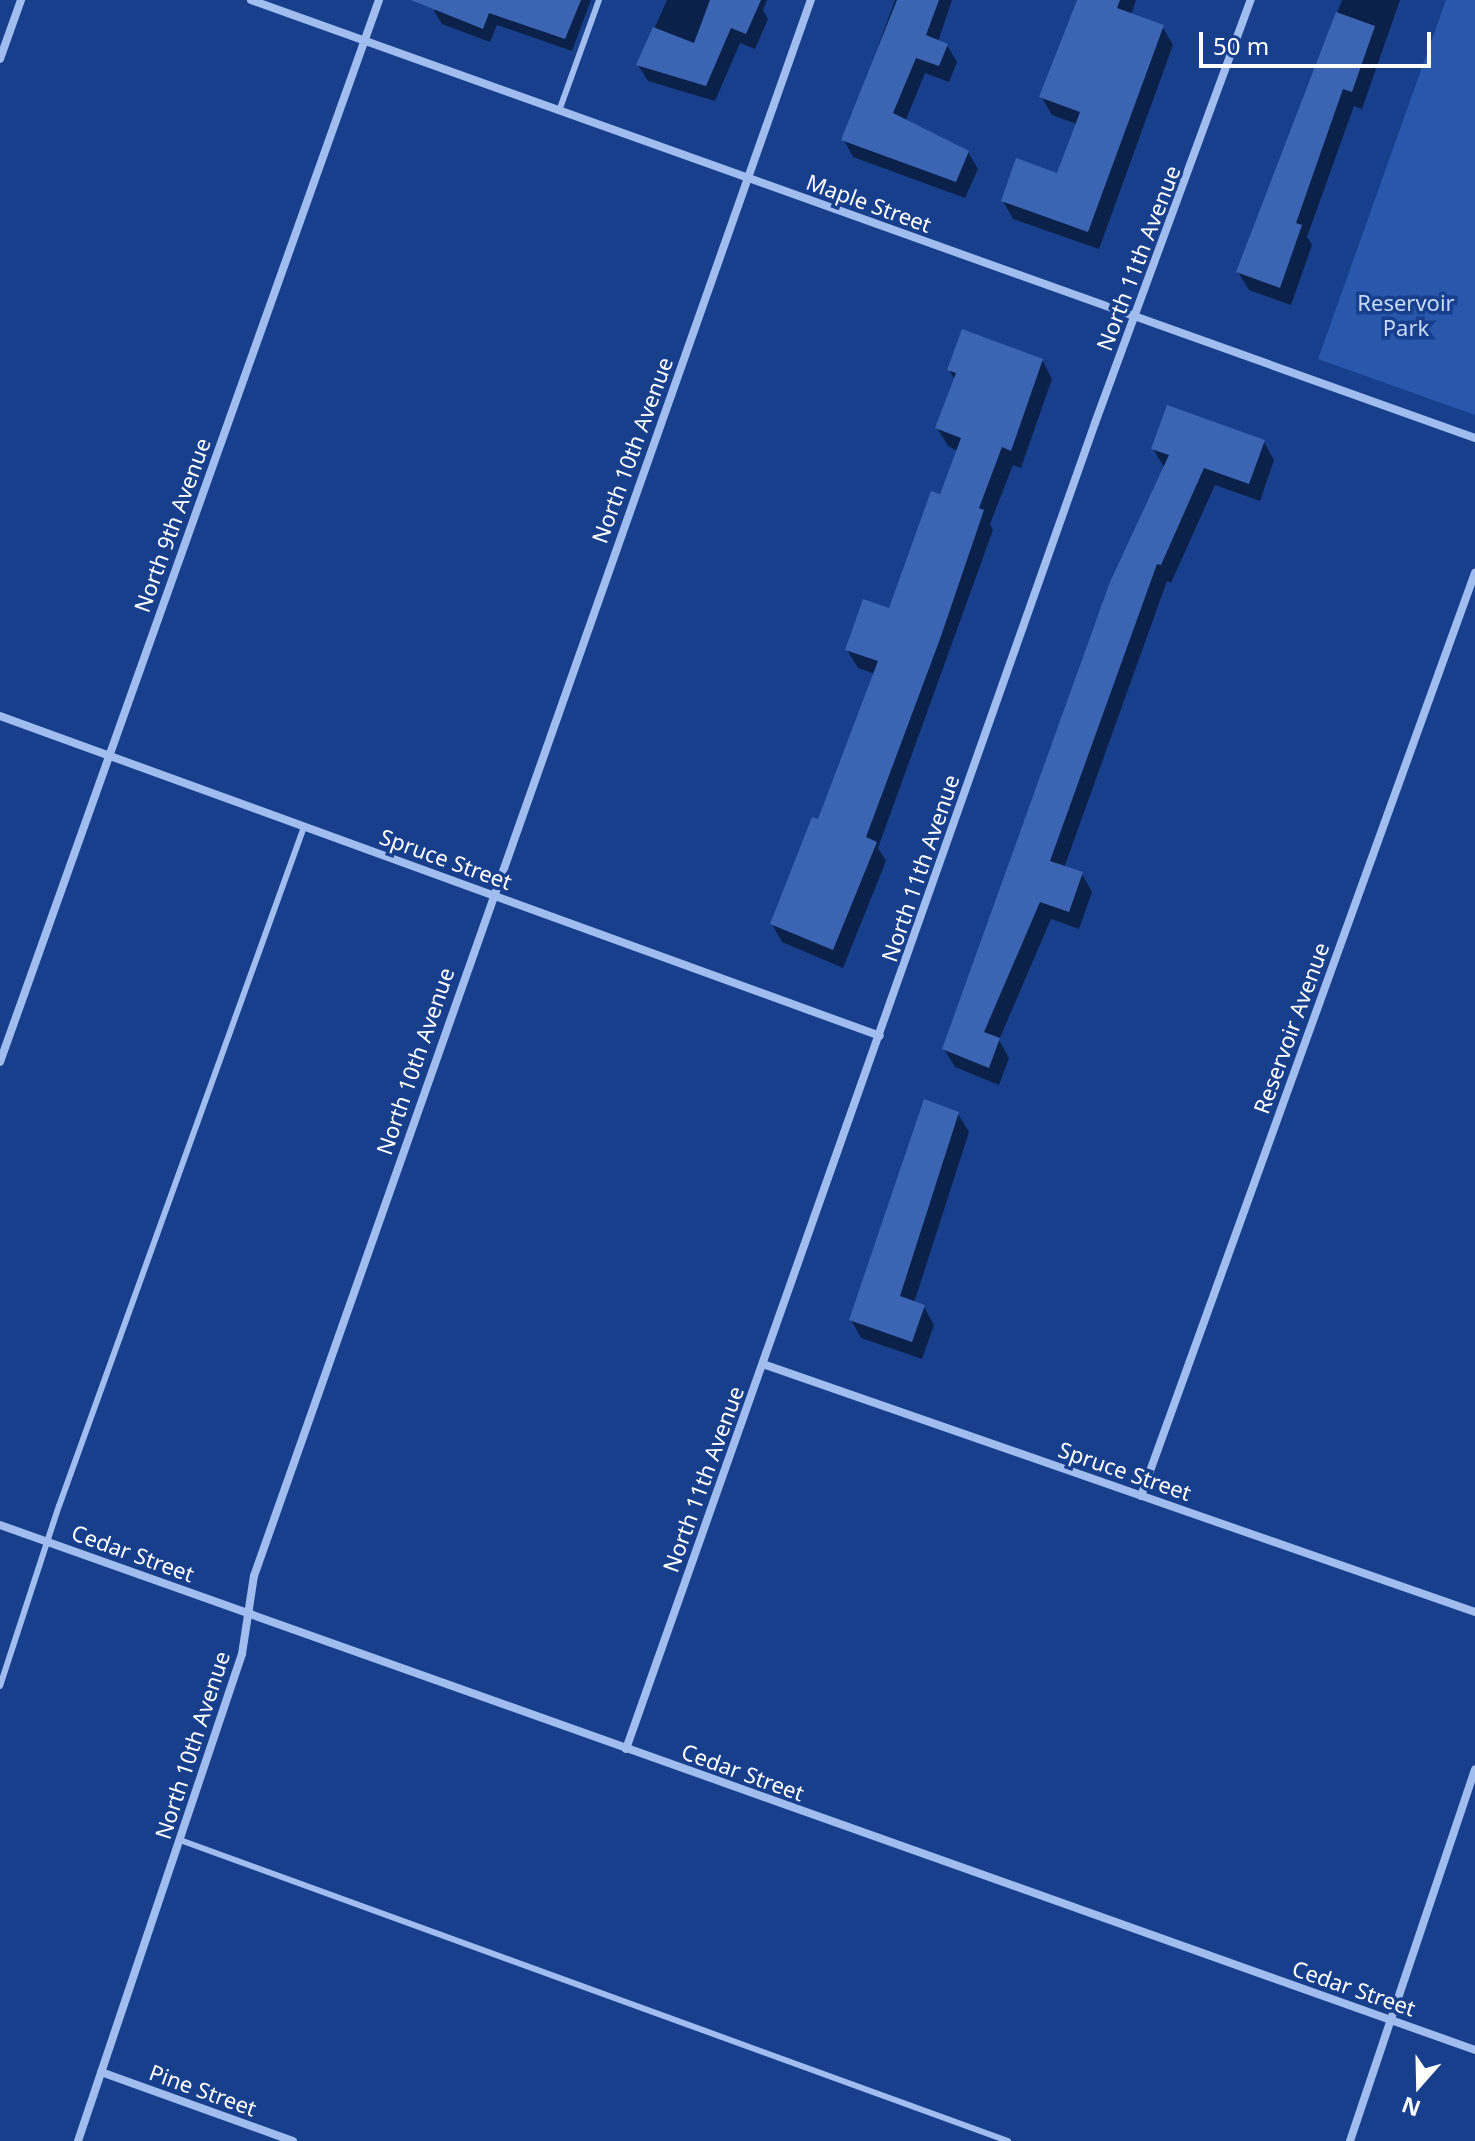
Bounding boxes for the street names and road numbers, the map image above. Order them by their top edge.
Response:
street label: North 11th Avenue [1091,162,1185,354]
street label: Maple Street [803,168,935,238]
street label: North 10th Avenue [586,353,678,547]
street label: North 9th Avenue [128,434,216,616]
street label: North 11th Avenue [876,771,964,965]
street label: Spruce Street [376,823,516,895]
street label: Reservoir Avenue [1248,939,1334,1117]
street label: North 10th Avenue [371,964,459,1158]
street label: North 11th Avenue [657,1382,749,1576]
street label: Spruce Street [1055,1436,1195,1506]
street label: Cedar Street [68,1519,198,1587]
street label: North 10th Avenue [149,1648,235,1842]
street label: Cedar Street [678,1738,808,1806]
street label: Cedar Street [1289,1955,1419,2021]
street label: Pine Street [146,2058,260,2122]

